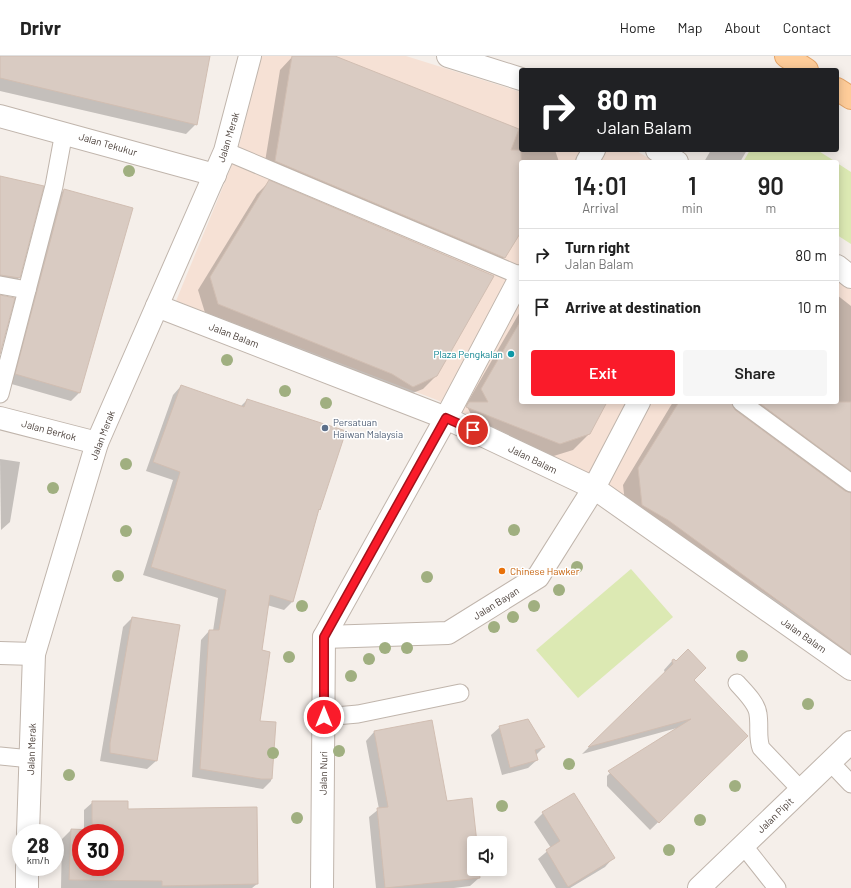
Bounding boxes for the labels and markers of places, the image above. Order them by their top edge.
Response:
place label: Plaza Pengkalan [433,348,503,360]
marker: Plaza Pengkalan [506,349,516,359]
pin [456,413,490,447]
place label: Persatuan Haiwan Malaysia [333,416,403,440]
marker: Persatuan Haiwan Malaysia [320,423,330,433]
place label: Chinese Hawker [510,565,580,577]
marker: Chinese Hawker [497,566,507,576]

